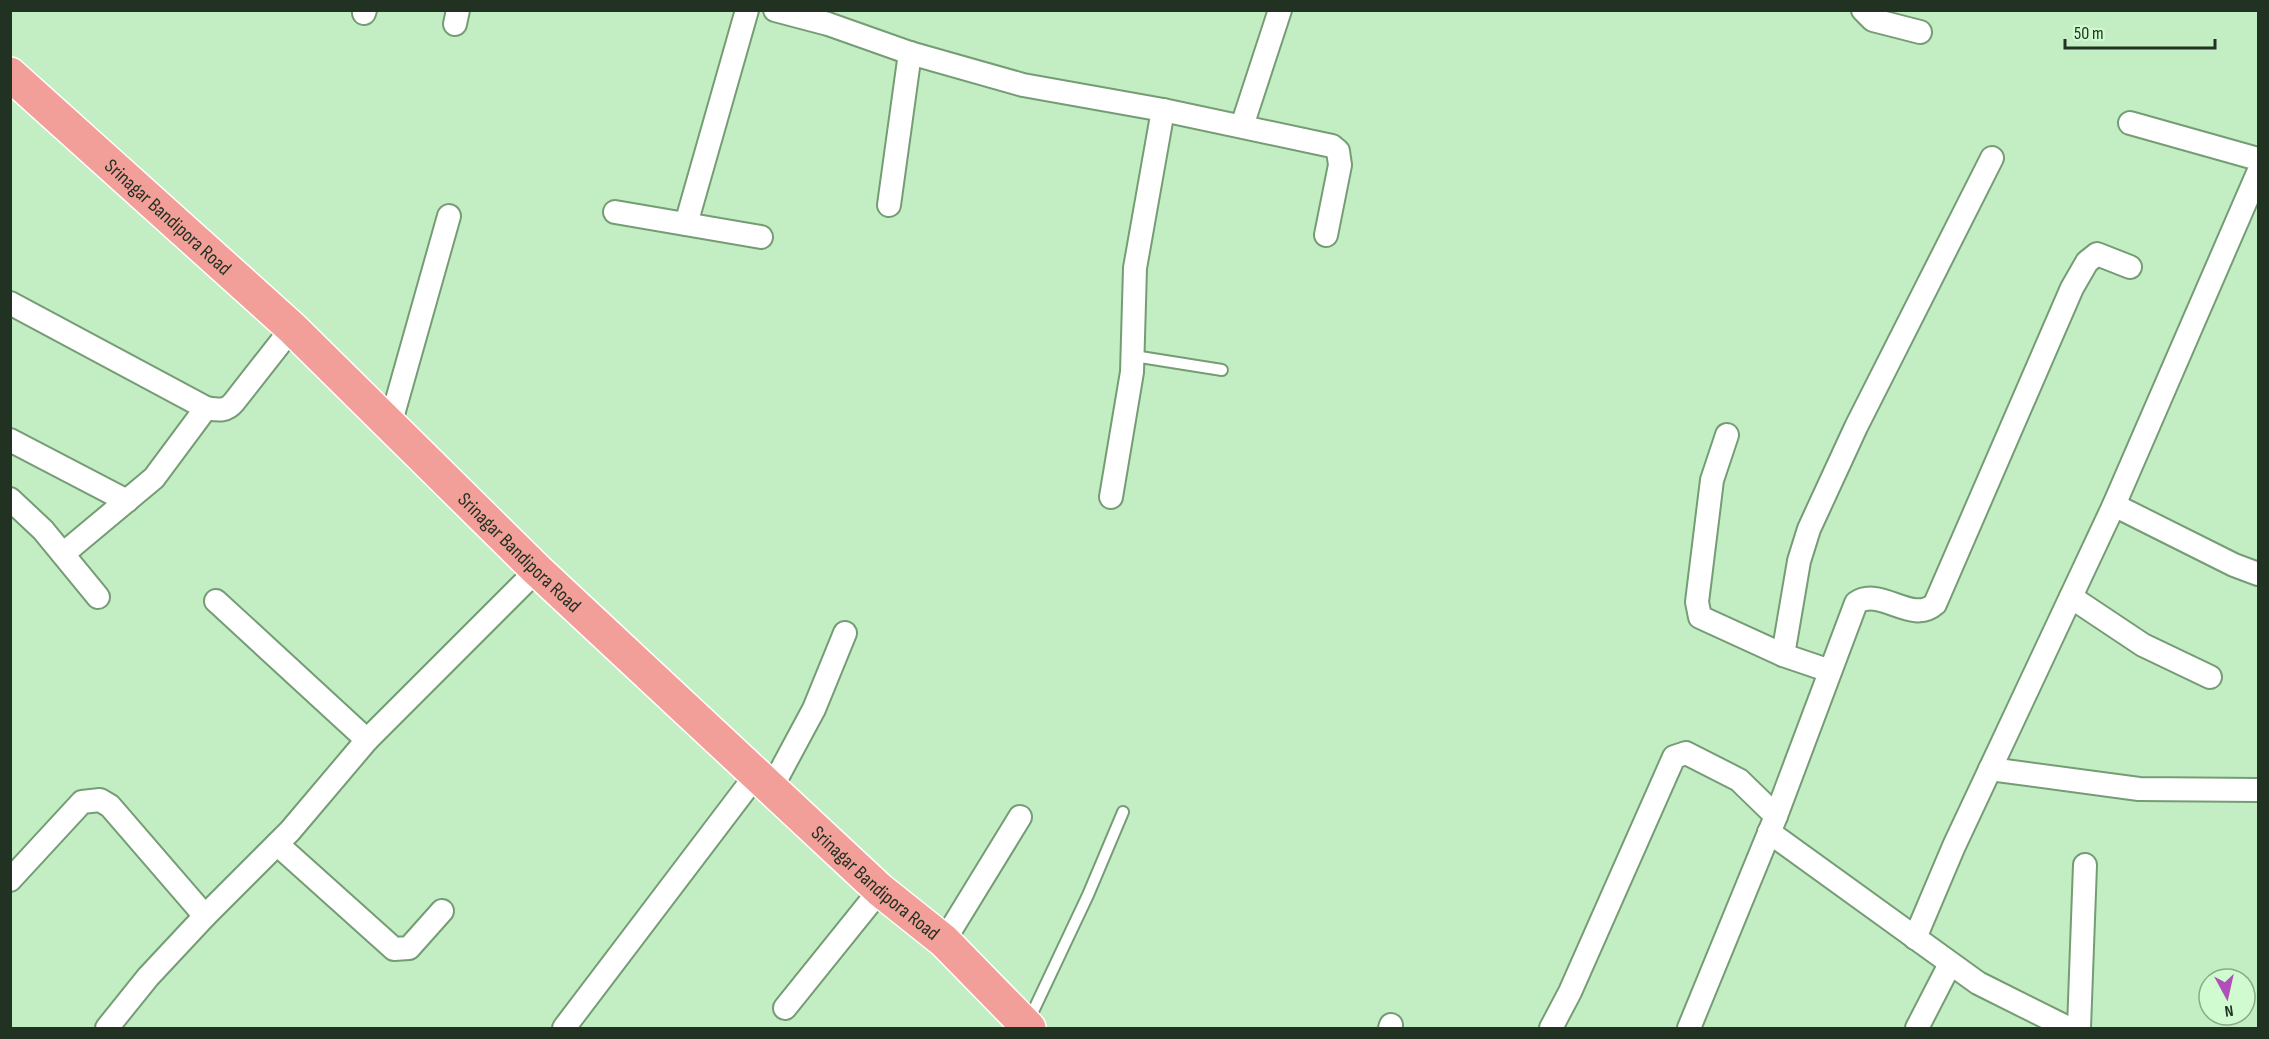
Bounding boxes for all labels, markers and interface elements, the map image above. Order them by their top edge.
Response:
scale bar [2065,12,2215,50]
text: 50 m [2074,23,2104,44]
street label: Srinagar Bandipora Road [99,154,236,280]
street label: Srinagar Bandipora Road [452,488,586,618]
street label: Srinagar Bandipora Road [806,821,944,946]
north arrow [2197,967,2257,1027]
text: N [2223,1000,2234,1020]

